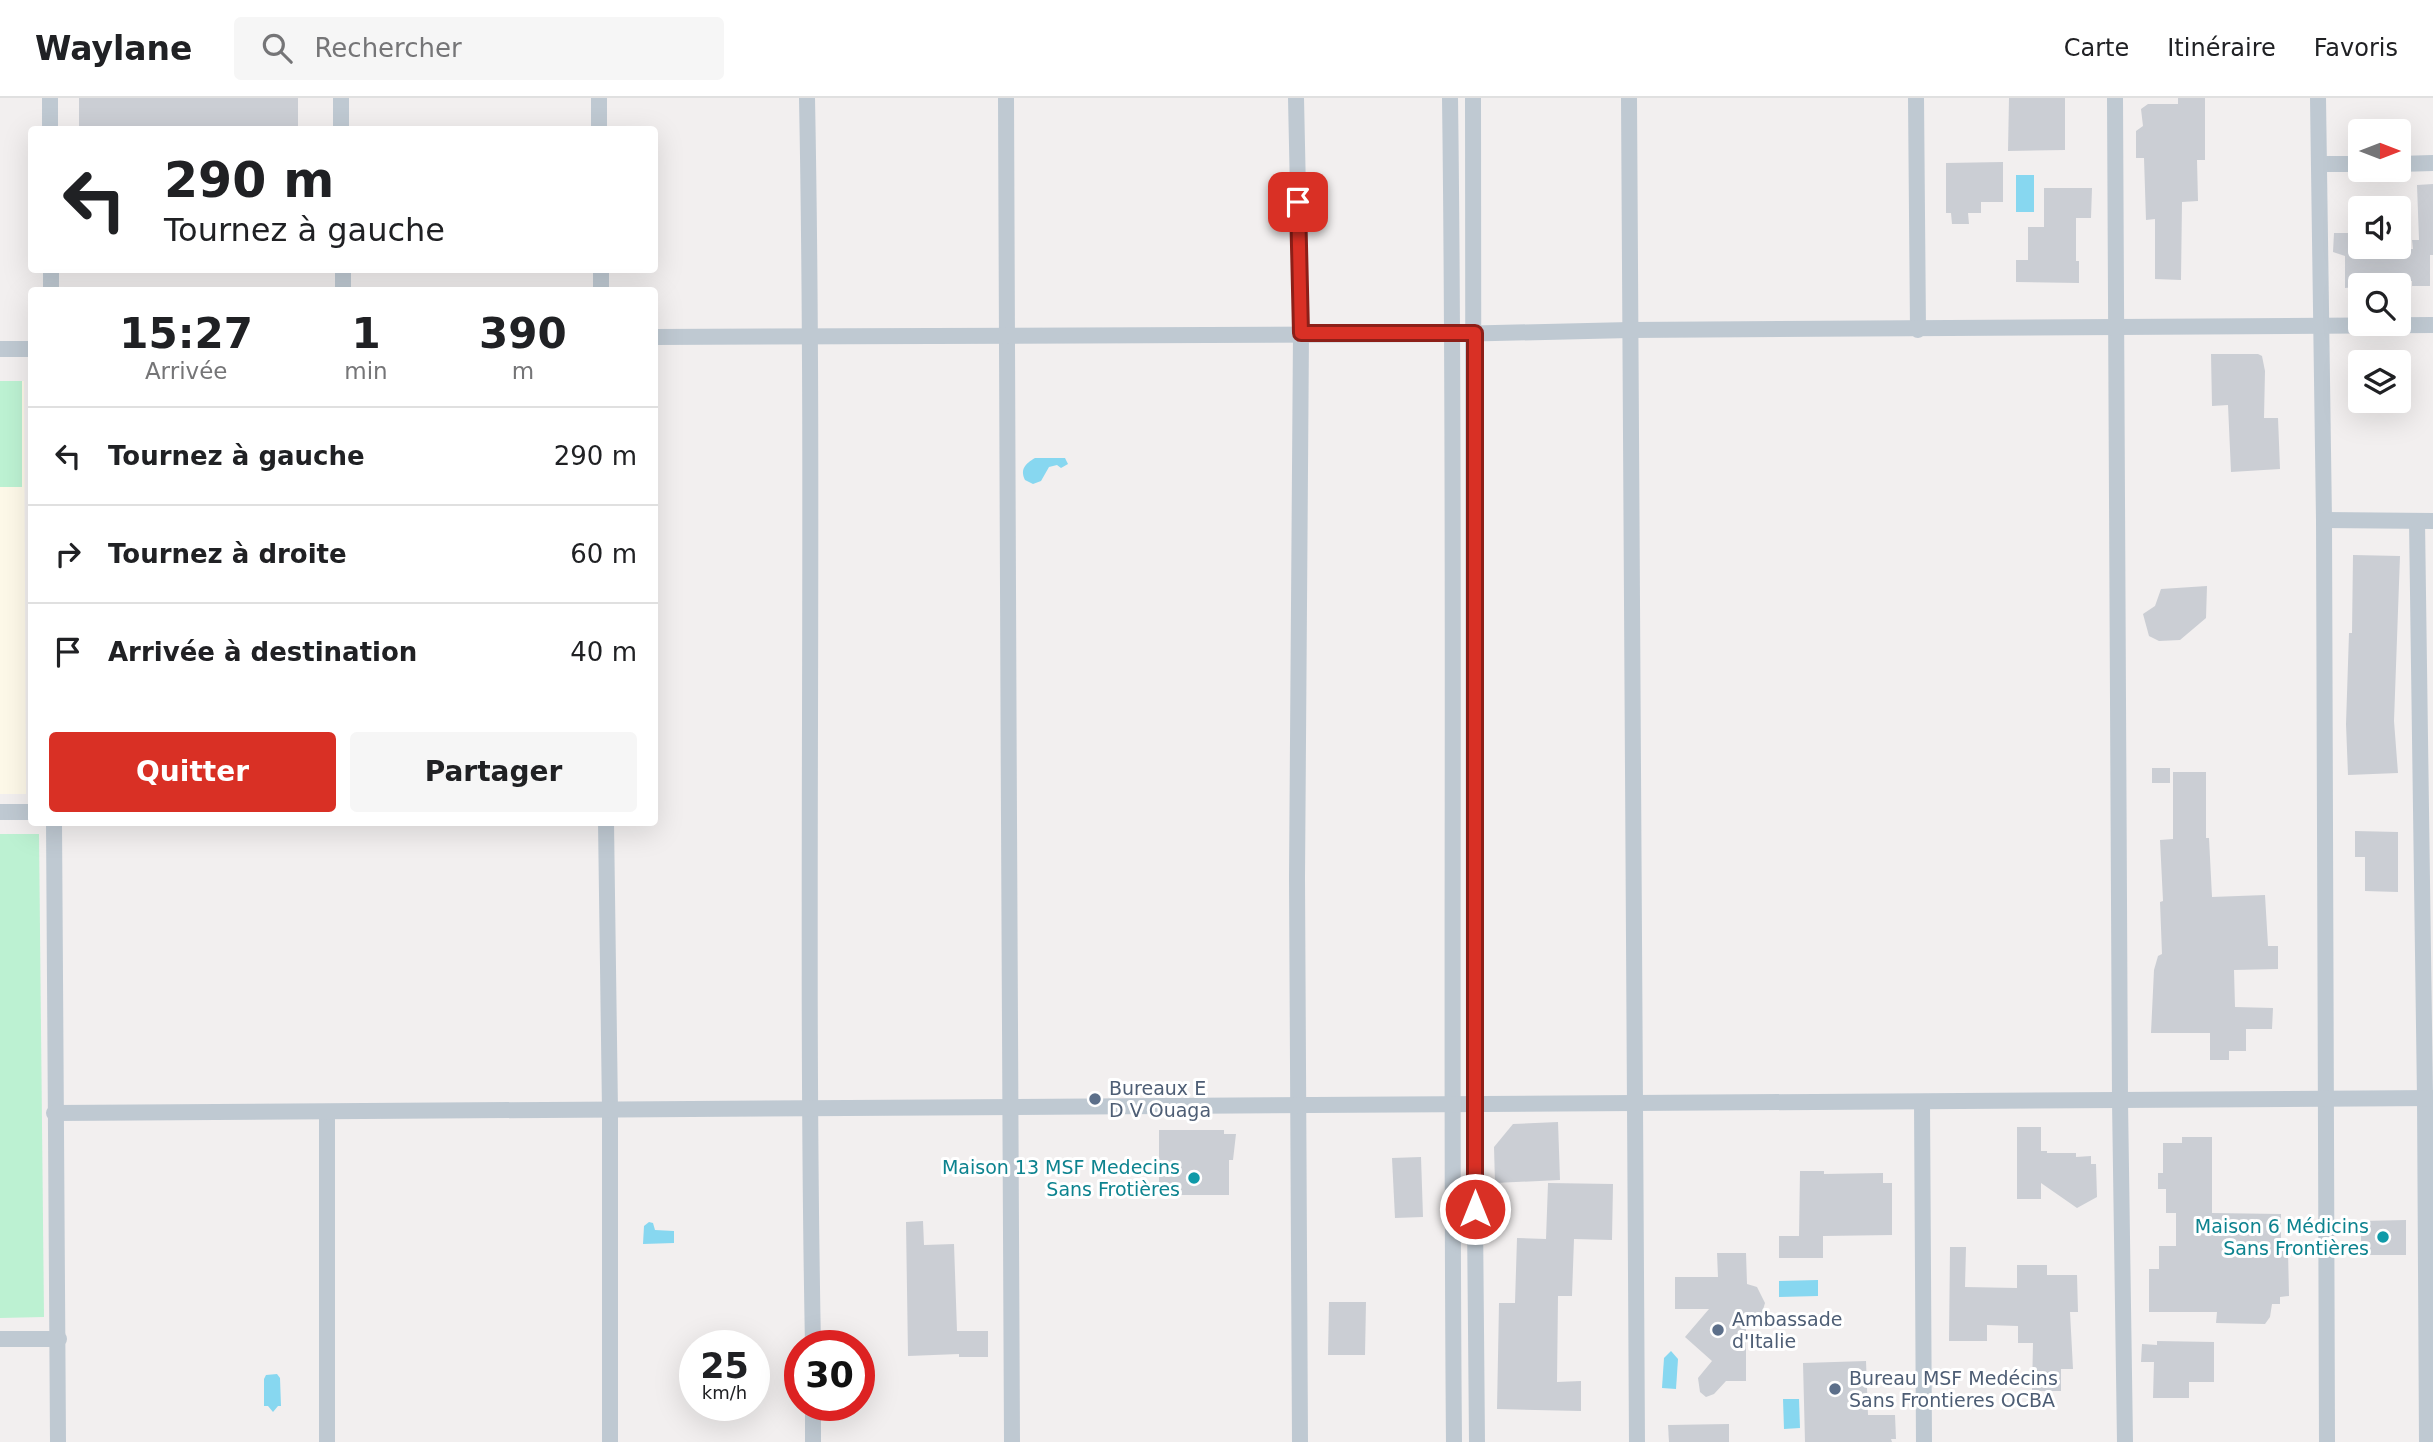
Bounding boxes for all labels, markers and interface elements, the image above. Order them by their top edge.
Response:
search box [234,17,724,80]
text: Waylane [35,29,192,68]
icon: search [258,29,296,67]
text: Rechercher [314,33,462,63]
text: Carte [2064,34,2129,62]
text: Itinéraire [2167,34,2276,62]
text: Favoris [2314,34,2398,62]
north arrow [2348,119,2412,182]
map controls [2348,119,2411,413]
text: 290 m [164,152,334,209]
icon: left [49,154,140,245]
pin [1268,172,1328,232]
icon: arrive [1279,183,1317,221]
button: sound [2348,196,2411,259]
text: Tournez à gauche [164,211,445,249]
button: search [2348,273,2411,336]
text: 15:27 [119,309,253,358]
text: 1 [351,309,381,358]
text: 390 [479,309,567,358]
button: layers [2348,350,2411,413]
text: Arrivée [145,358,227,384]
text: min [344,358,388,384]
text: m [512,358,534,384]
icon: left [49,437,87,475]
text: Tournez à gauche [108,441,365,471]
text: 290 m [554,441,637,471]
icon: right [49,535,87,573]
text: Tournez à droite [108,539,347,569]
text: 60 m [570,539,637,569]
icon: arrive [49,633,87,671]
text: Arrivée à destination [108,637,417,667]
text: 40 m [570,637,637,667]
button: Quitter [49,732,336,812]
button: Partager [350,732,637,812]
place label: Bureaux E D V Ouaga [1109,1077,1211,1121]
marker: Bureaux E D V Ouaga [1087,1091,1103,1107]
place label: Maison 13 MSF Medecins Sans Frotières [942,1156,1180,1200]
marker: Maison 13 MSF Medecins Sans Frotières [1186,1170,1202,1186]
position arrow [1438,1172,1512,1246]
place label: Maison 6 Médicins Sans Frontières [2195,1215,2369,1259]
marker: Maison 6 Médicins Sans Frontières [2375,1229,2391,1245]
place label: Ambassade d'Italie [1732,1308,1842,1352]
marker: Ambassade d'Italie [1710,1322,1726,1338]
speed limit sign: 30 [784,1330,875,1421]
text: 25 [700,1346,749,1386]
place label: Bureau MSF Medécins Sans Frontieres OCBA [1849,1367,2058,1411]
marker: Bureau MSF Medécins Sans Frontieres OCBA [1827,1381,1843,1397]
text: km/h [702,1382,747,1403]

